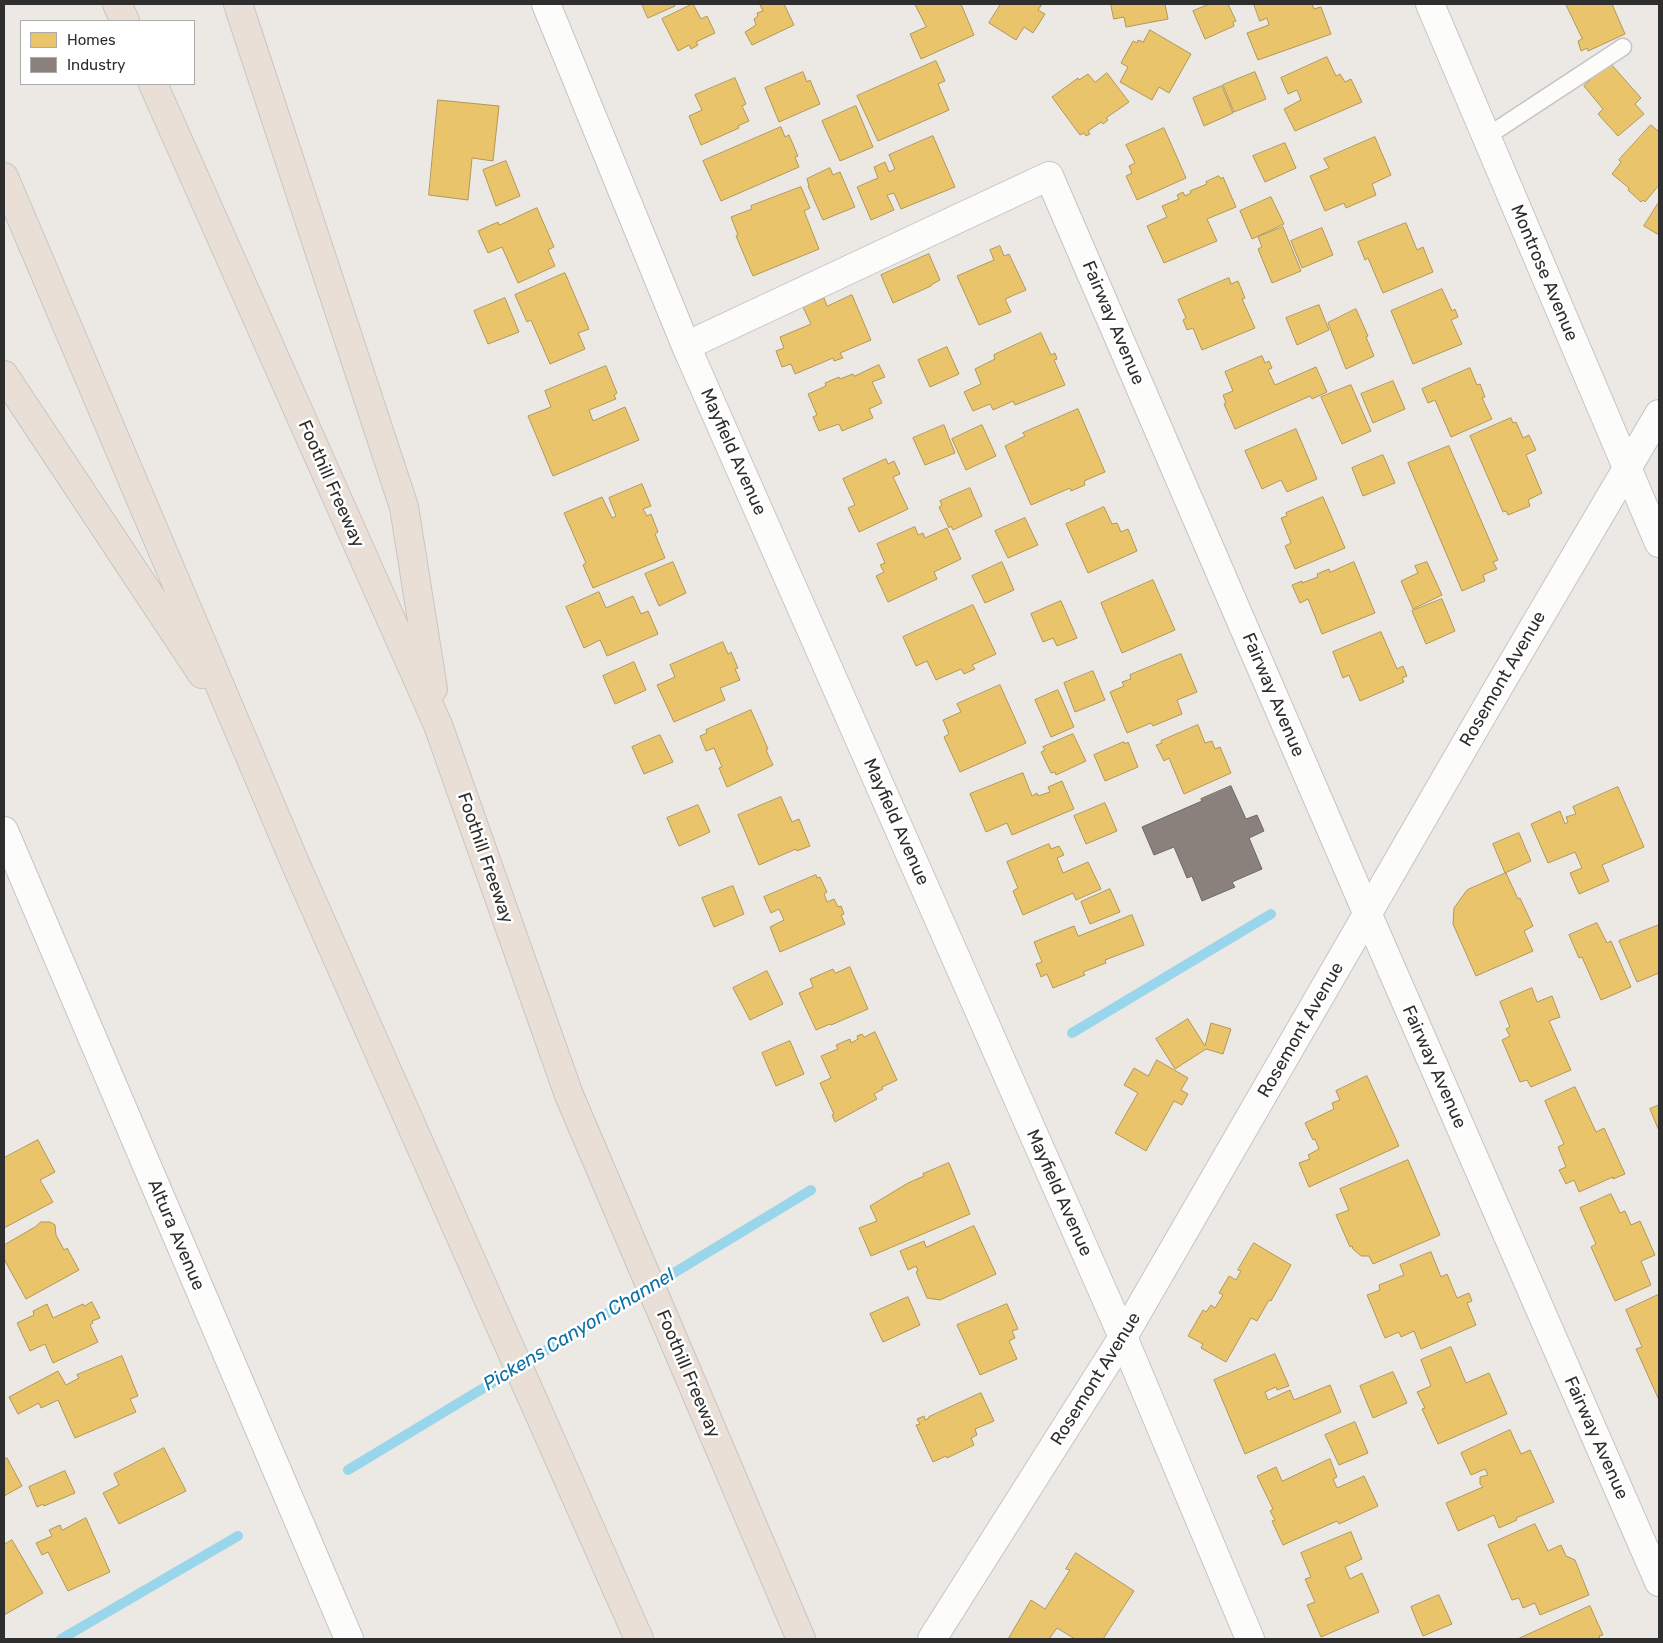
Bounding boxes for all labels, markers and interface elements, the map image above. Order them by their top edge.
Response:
legend [20,20,195,85]
text: Homes [67,31,116,49]
text: Industry [67,56,126,74]
street label: Montrose Avenue [1506,202,1582,344]
street label: Fairway Avenue [1077,258,1149,388]
street label: Mayfield Avenue [695,385,771,519]
street label: Foothill Freeway [293,417,369,551]
street label: Rosemont Avenue [1455,607,1551,751]
street label: Fairway Avenue [1237,630,1309,760]
street label: Mayfield Avenue [858,755,934,889]
street label: Foothill Freeway [452,790,518,926]
street label: Rosemont Avenue [1253,958,1349,1102]
street label: Fairway Avenue [1397,1002,1471,1132]
street label: Mayfield Avenue [1021,1126,1097,1260]
street label: Altura Avenue [143,1176,209,1294]
water label: Pickens Canyon Channel [479,1264,679,1396]
street label: Foothill Freeway [651,1307,725,1441]
street label: Rosemont Avenue [1046,1308,1146,1450]
street label: Fairway Avenue [1559,1373,1633,1503]

